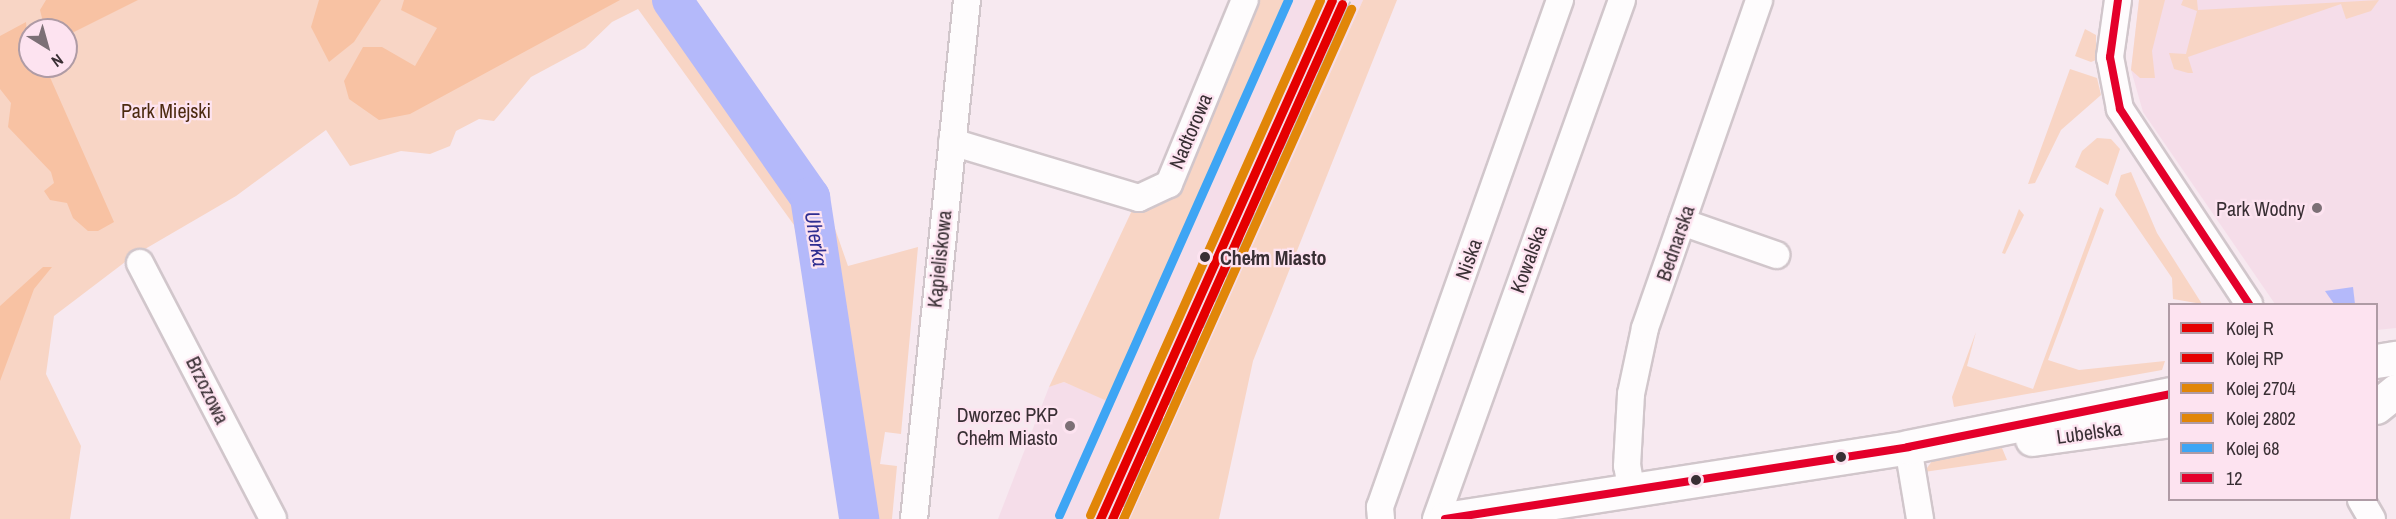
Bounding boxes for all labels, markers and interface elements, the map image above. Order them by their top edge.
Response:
north arrow [18,18,78,78]
text: N [47,49,68,72]
street label: Nadtorowa [1163,90,1217,172]
park label: Park Miejski [121,98,211,122]
place label: Park Wodny [2216,196,2305,220]
marker: Park Wodny [2310,201,2324,215]
street label: Bednarska [1651,202,1699,284]
street label: Kąpieliskowa [922,209,956,309]
water label: Uherka [799,210,833,268]
street label: Kowalska [1505,222,1551,296]
street label: Niska [1450,235,1486,283]
place label: Chełm Miasto [1220,245,1327,269]
marker: Chełm Miasto [1195,247,1215,267]
legend [2168,303,2378,501]
text: Kolej R [2226,316,2274,341]
text: Kolej RP [2226,346,2283,371]
street label: Brzozowa [181,352,235,428]
text: Kolej 2704 [2226,376,2296,401]
place label: Dworzec PKP Chełm Miasto [957,402,1058,449]
text: Kolej 2802 [2226,406,2296,431]
street label: Lubelska [2055,416,2123,448]
marker: Dworzec PKP Chełm Miasto [1063,419,1077,433]
text: Kolej 68 [2226,436,2279,461]
unlabelled marker [1835,451,1847,463]
text: 12 [2226,466,2242,491]
unlabelled marker [1690,474,1702,486]

